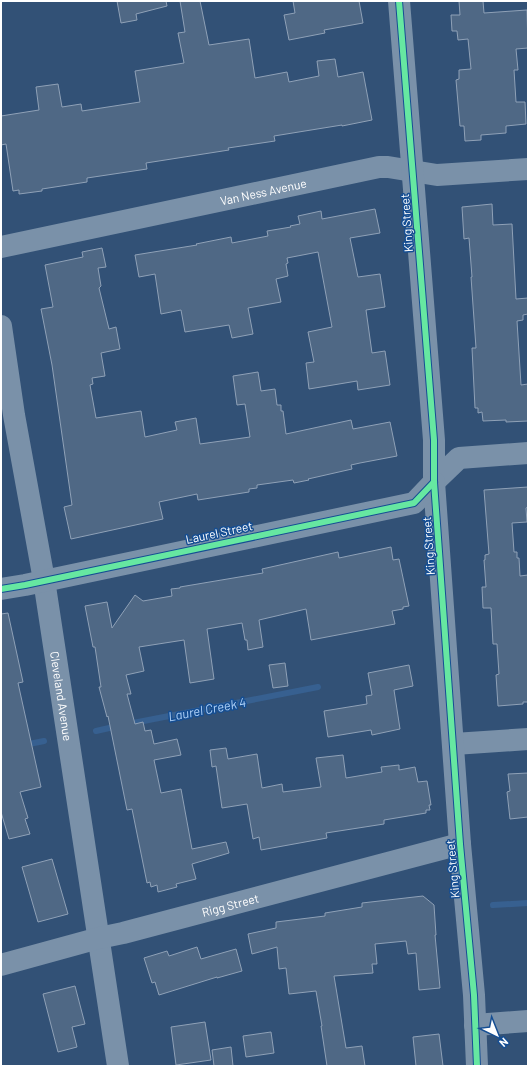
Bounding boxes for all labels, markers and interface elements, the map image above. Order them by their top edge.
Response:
street label: Van Ness Avenue [219,176,308,207]
street label: King Street [397,193,415,253]
street label: King Street [419,516,437,576]
street label: Laurel Street [184,518,254,546]
street label: Cleveland Avenue [48,650,75,742]
water label: Laurel Creek 4 [167,694,247,724]
street label: King Street [442,839,462,899]
street label: Rigg Street [200,890,260,919]
north arrow [477,1015,517,1055]
text: N [497,1035,511,1050]

